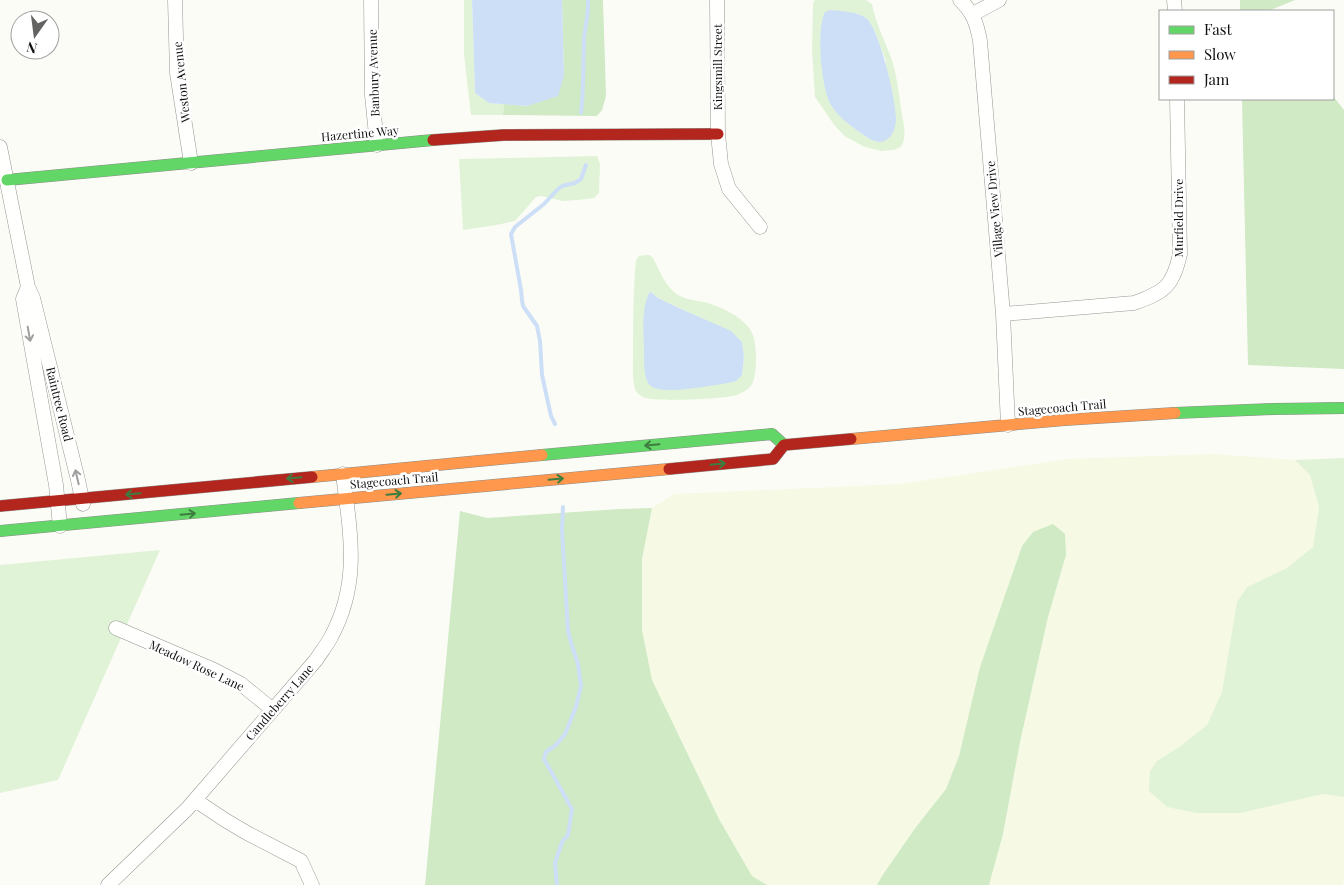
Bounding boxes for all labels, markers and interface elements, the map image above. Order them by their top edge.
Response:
north arrow [10,10,60,60]
legend [1159,10,1334,100]
text: Fast [1204,19,1233,39]
street label: Kingsmill Street [709,23,725,110]
street label: Banbury Avenue [363,29,383,117]
text: N [25,38,39,59]
street label: Weston Avenue [169,41,193,124]
text: Slow [1204,44,1236,64]
text: Jam [1203,69,1230,89]
street label: Hazertine Way [320,122,400,144]
street label: Village View Drive [982,160,1006,259]
street label: Murfield Drive [1170,179,1186,257]
one-way arrow [25,326,35,342]
street label: Raintree Road [43,365,77,443]
street label: Stagecoach Trail [1017,395,1107,419]
one-way arrow [644,440,660,450]
one-way arrow [710,459,726,469]
street label: Stagecoach Trail [349,468,439,492]
one-way arrow [72,470,81,486]
one-way arrow [287,474,303,483]
one-way arrow [548,474,564,484]
one-way arrow [125,489,141,499]
one-way arrow [386,489,402,499]
one-way arrow [180,509,196,518]
street label: Meadow Rose Lane [147,636,247,694]
street label: Candleberry Lane [241,660,317,744]

